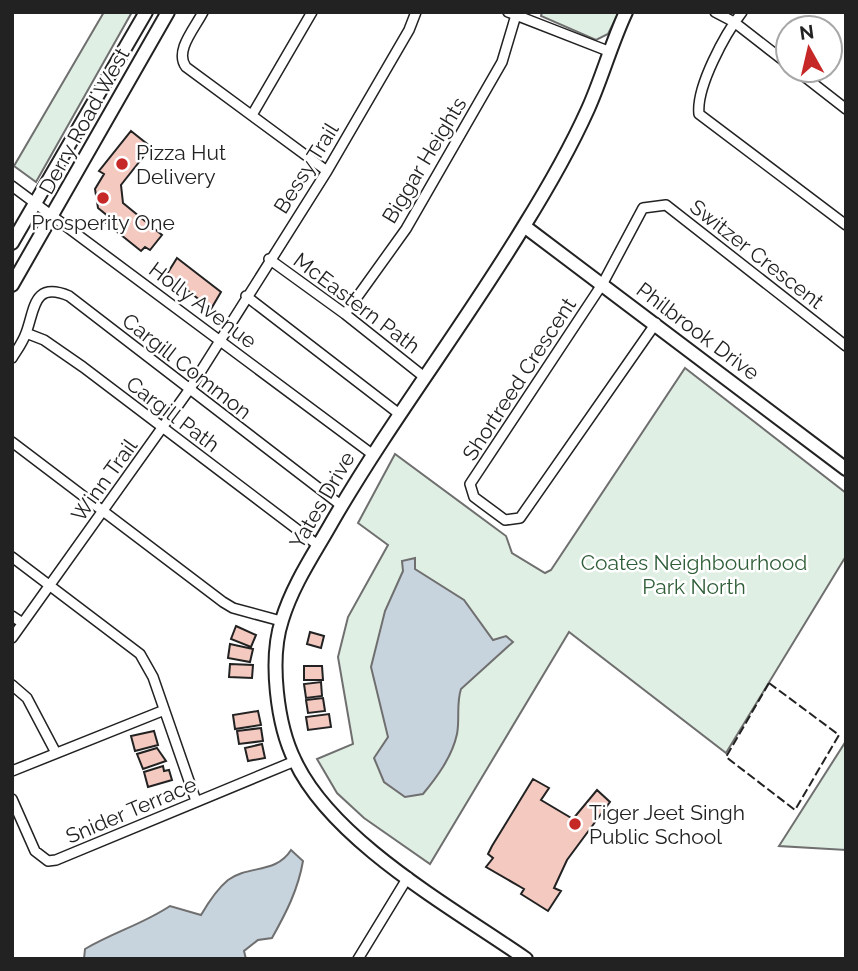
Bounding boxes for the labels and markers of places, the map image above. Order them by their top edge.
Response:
place label: Pizza Hut Delivery [136,140,226,189]
marker: Pizza Hut Delivery [114,156,130,172]
marker: Prosperity One [95,190,111,206]
place label: Prosperity One [31,210,175,235]
place label: Tiger Jeet Singh Public School [589,800,745,849]
marker: Tiger Jeet Singh Public School [567,816,583,832]

